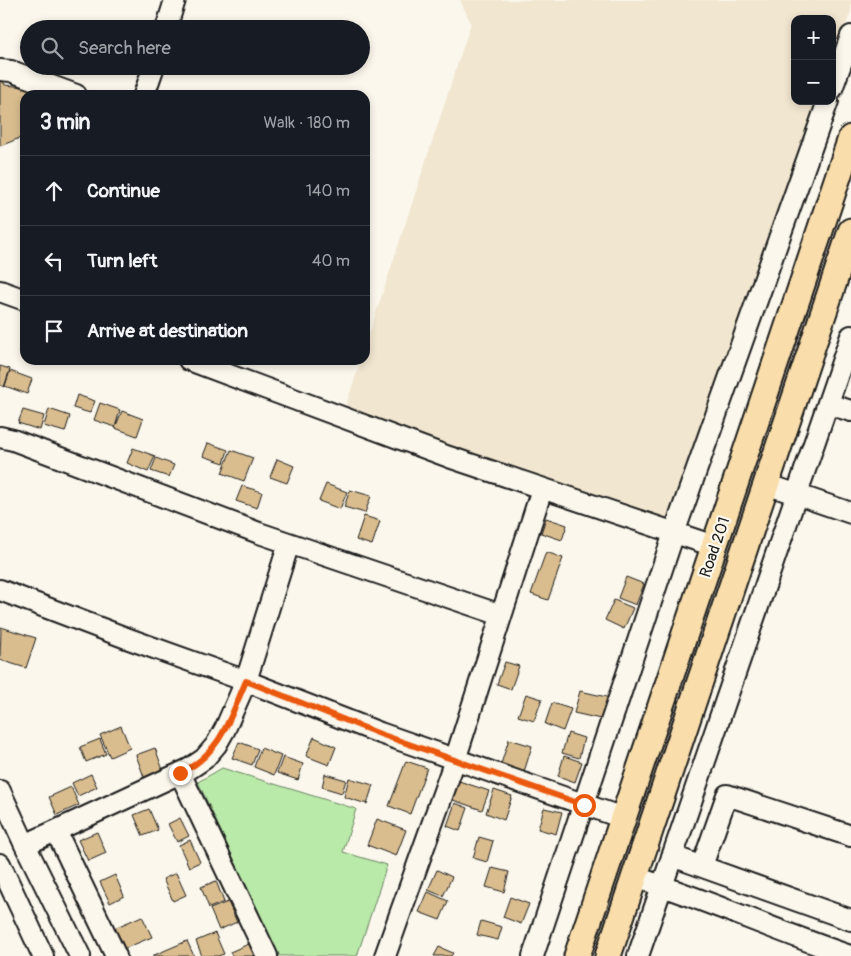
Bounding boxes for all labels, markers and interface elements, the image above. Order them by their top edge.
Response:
map controls [791,15,836,105]
button: + [791,15,836,60]
search box [20,20,370,75]
icon: search [38,34,66,62]
text: Search here [78,36,171,60]
button: − [791,60,836,105]
text: 3 min [40,109,90,136]
text: Walk · 180 m [263,113,350,133]
icon: ahead [40,177,68,205]
text: Continue [87,179,160,203]
text: 140 m [306,181,350,201]
icon: left [40,247,68,275]
text: Turn left [87,249,157,273]
text: 40 m [312,251,350,271]
icon: arrive [40,317,68,345]
text: Arrive at destination [87,319,248,343]
street label: Road 201 [695,514,735,580]
route end [169,762,192,785]
route start [573,794,596,817]

